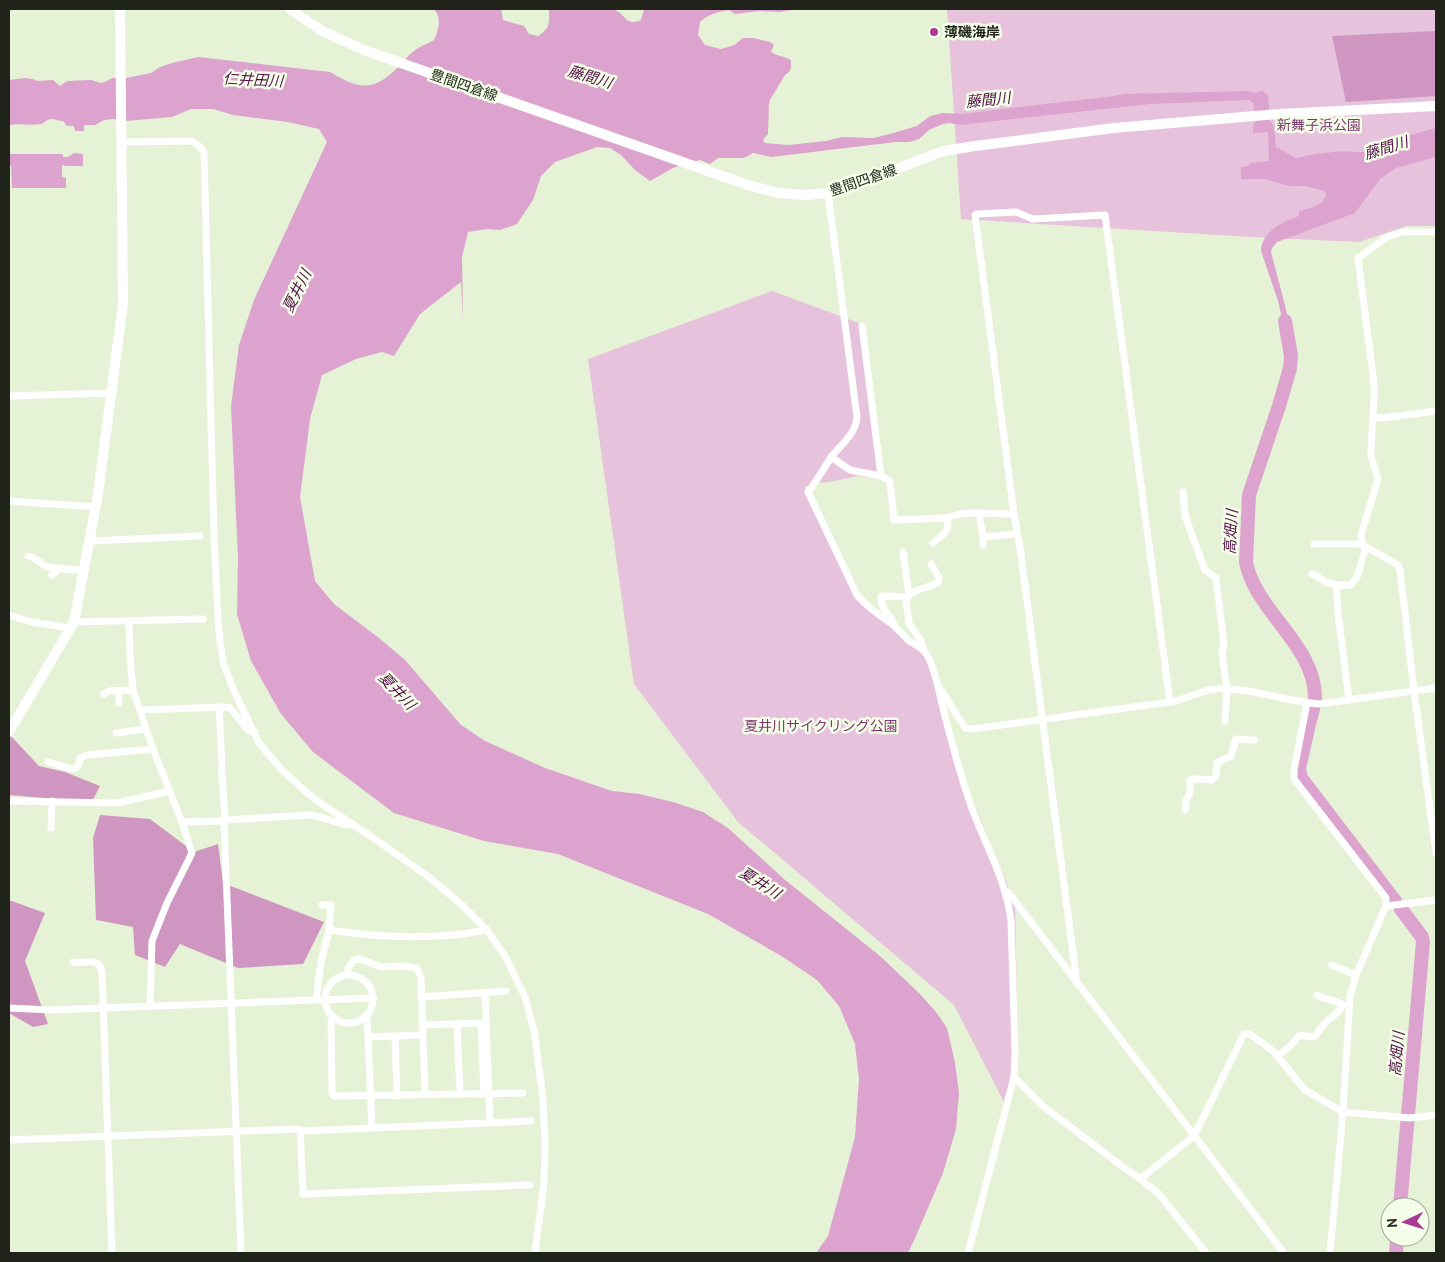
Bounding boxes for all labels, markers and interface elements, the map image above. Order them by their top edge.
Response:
place label: 薄磯海岸 [944,23,1000,41]
marker: 薄磯海岸 [928,26,940,38]
water label: 藤間川 [566,61,616,93]
street label: 豊間四倉線 [428,65,500,105]
water label: 仁井田川 [223,68,285,91]
water label: 藤間川 [965,87,1013,111]
park label: 新舞子浜公園 [1277,116,1361,134]
water label: 藤間川 [1362,131,1412,163]
street label: 豊間四倉線 [827,160,899,200]
water label: 夏井川 [278,265,316,315]
water label: 高畑川 [1220,507,1241,555]
water label: 夏井川 [375,668,421,715]
park label: 夏井川サイクリング公園 [744,717,898,735]
water label: 夏井川 [736,863,786,904]
water label: 高畑川 [1385,1029,1408,1077]
north arrow [1380,1197,1430,1247]
text: N [1383,1218,1401,1228]

